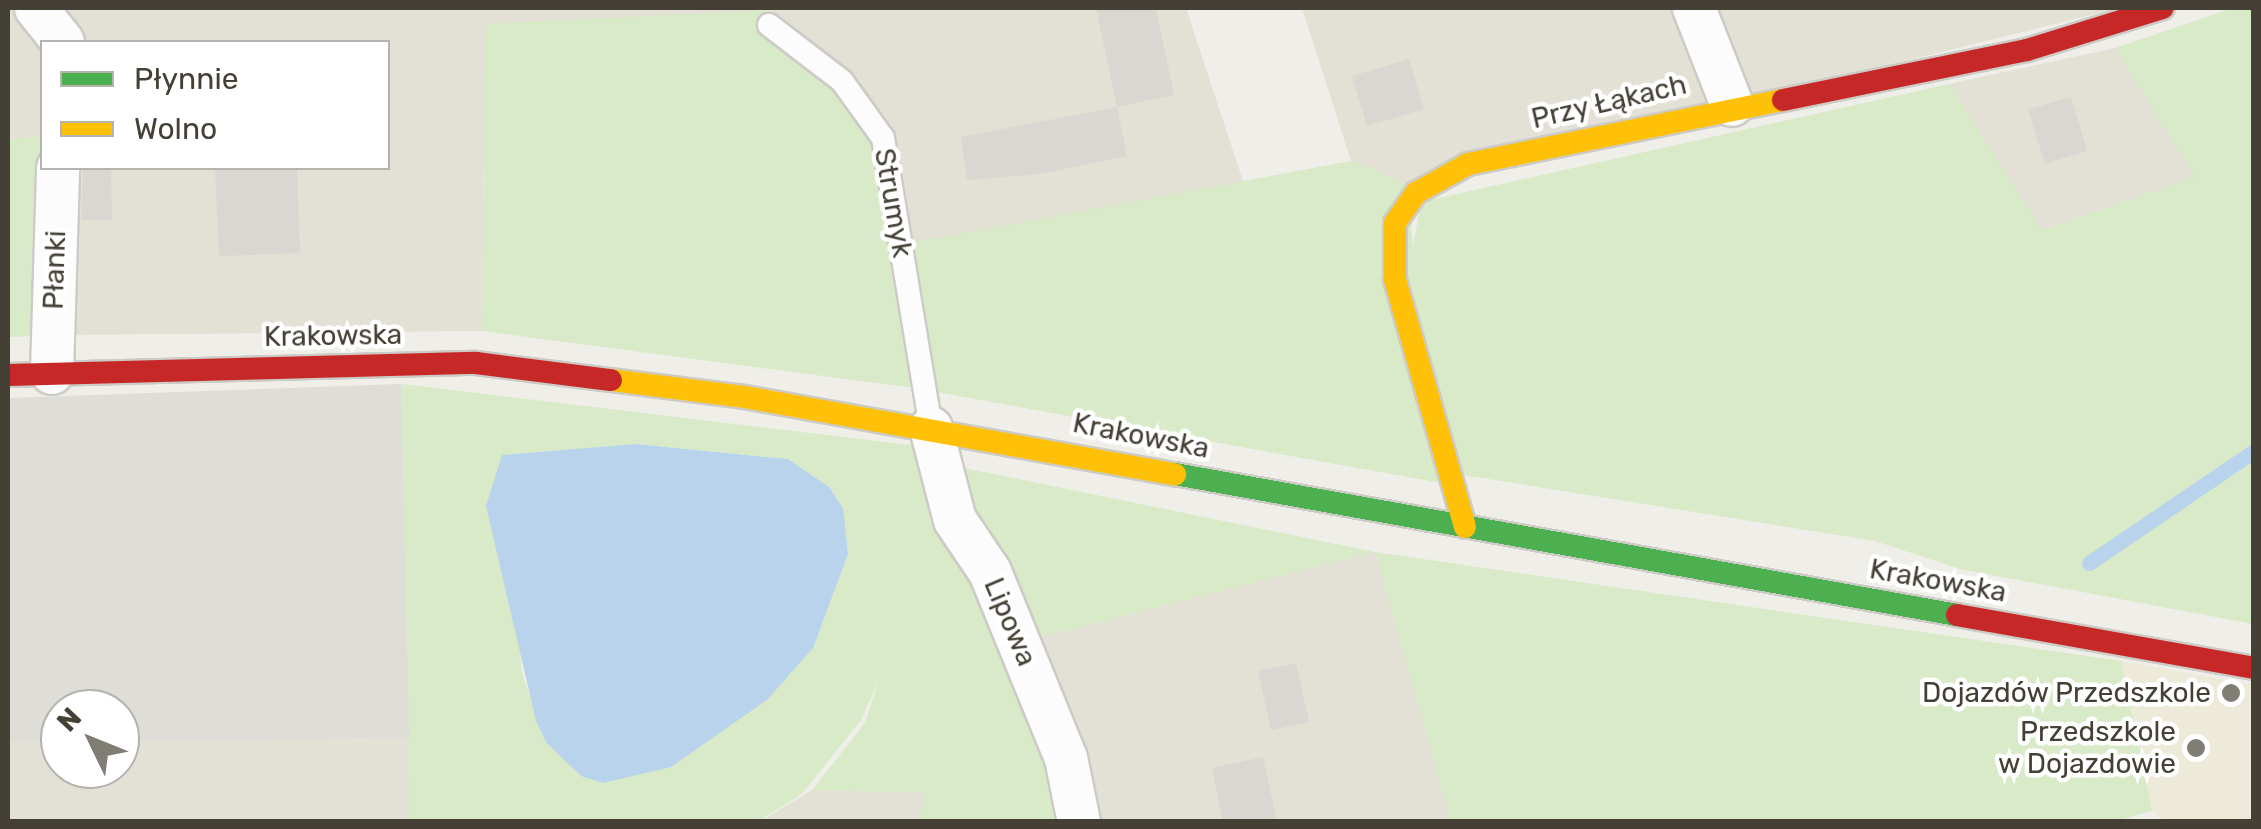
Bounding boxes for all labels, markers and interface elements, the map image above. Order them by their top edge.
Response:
legend [40,40,390,170]
text: Płynnie [134,61,239,97]
street label: Przy Łąkach [1528,68,1690,136]
text: Wolno [134,111,217,147]
street label: Strumyk [867,146,919,260]
street label: Płanki [37,230,73,310]
street label: Krakowska [264,318,402,354]
street label: Krakowska [1070,406,1212,466]
street label: Krakowska [1867,552,2009,610]
street label: Lipowa [976,573,1044,671]
place label: Dojazdów Przedszkole [1921,676,2211,710]
marker: Dojazdów Przedszkole [2220,682,2242,704]
north arrow [40,689,140,789]
text: N [50,701,88,738]
place label: Przedszkole w Dojazdowie [1997,715,2176,781]
marker: Przedszkole w Dojazdowie [2185,737,2207,759]

